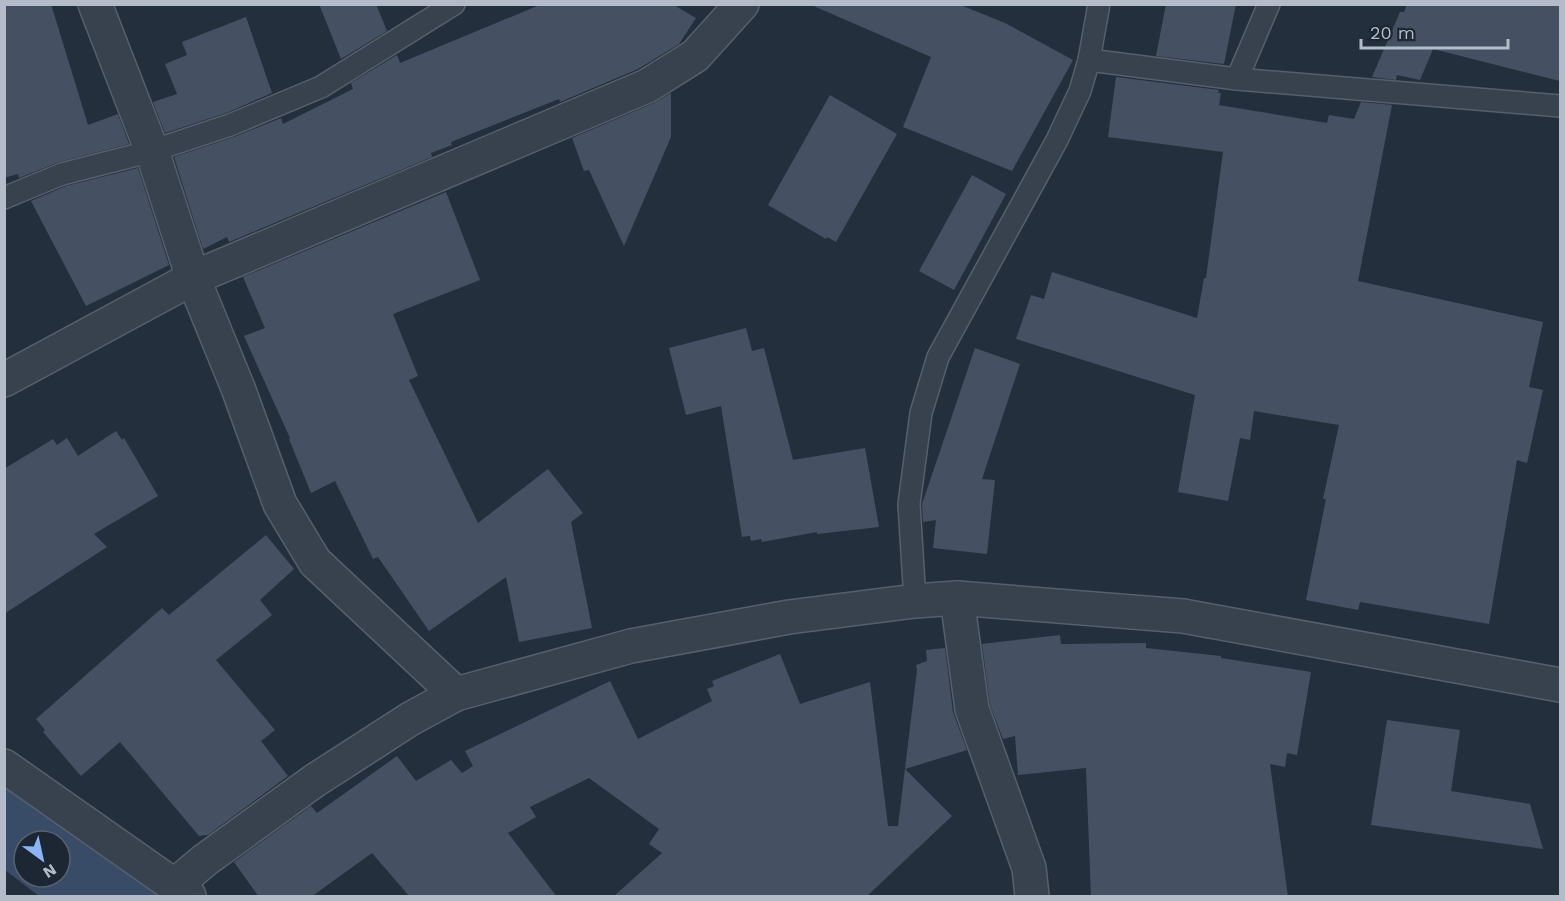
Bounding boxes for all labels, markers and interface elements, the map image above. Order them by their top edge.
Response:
scale bar [1361,12,1508,50]
text: 20 m [1370,22,1415,43]
north arrow [12,829,72,889]
text: N [40,860,60,882]

